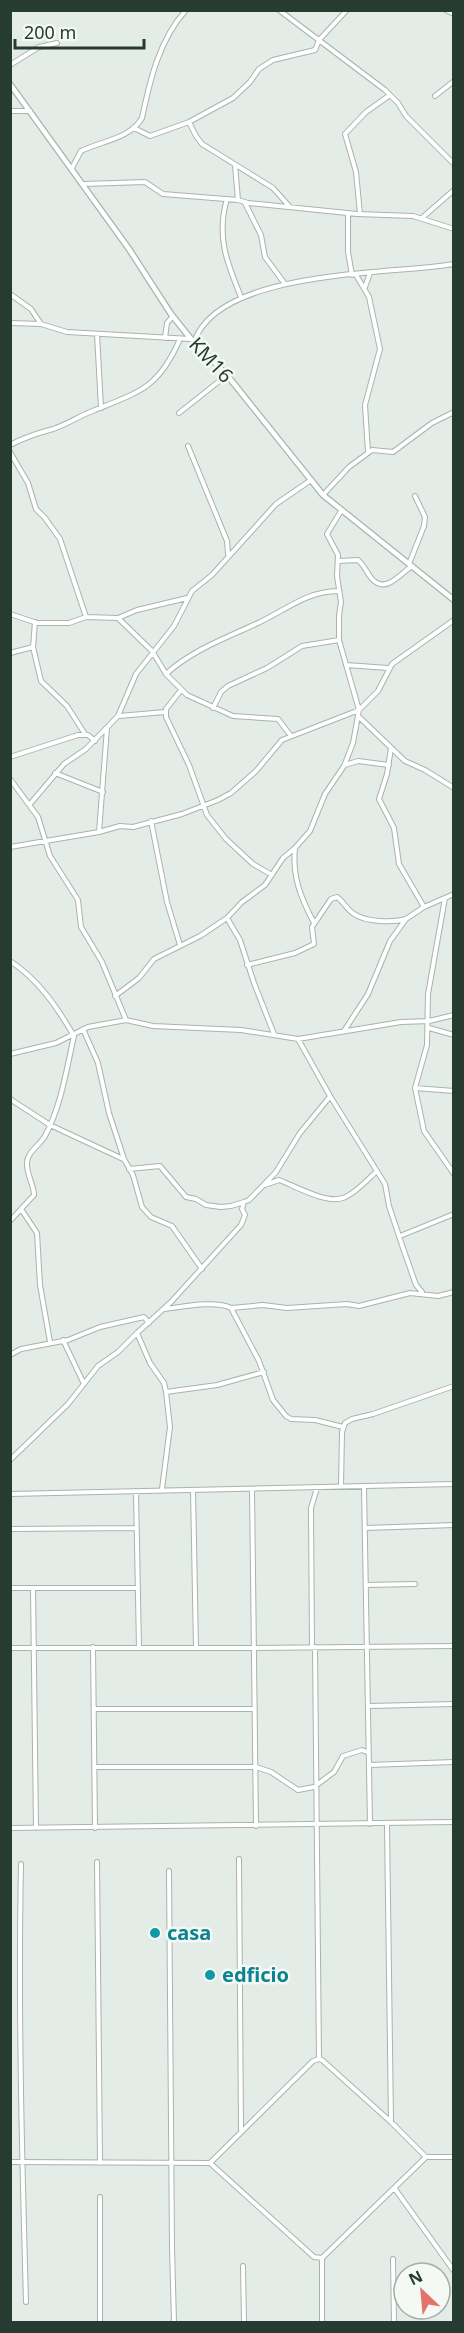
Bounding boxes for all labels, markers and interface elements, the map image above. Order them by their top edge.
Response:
scale bar [15,12,144,50]
text: 200 m [24,20,76,44]
street label: KM16 [183,331,239,388]
place label: casa [167,1919,211,1946]
marker: casa [148,1926,162,1940]
place label: edficio [222,1961,289,1988]
marker: edficio [203,1968,217,1982]
north arrow [392,2261,452,2321]
text: N [405,2265,426,2290]

